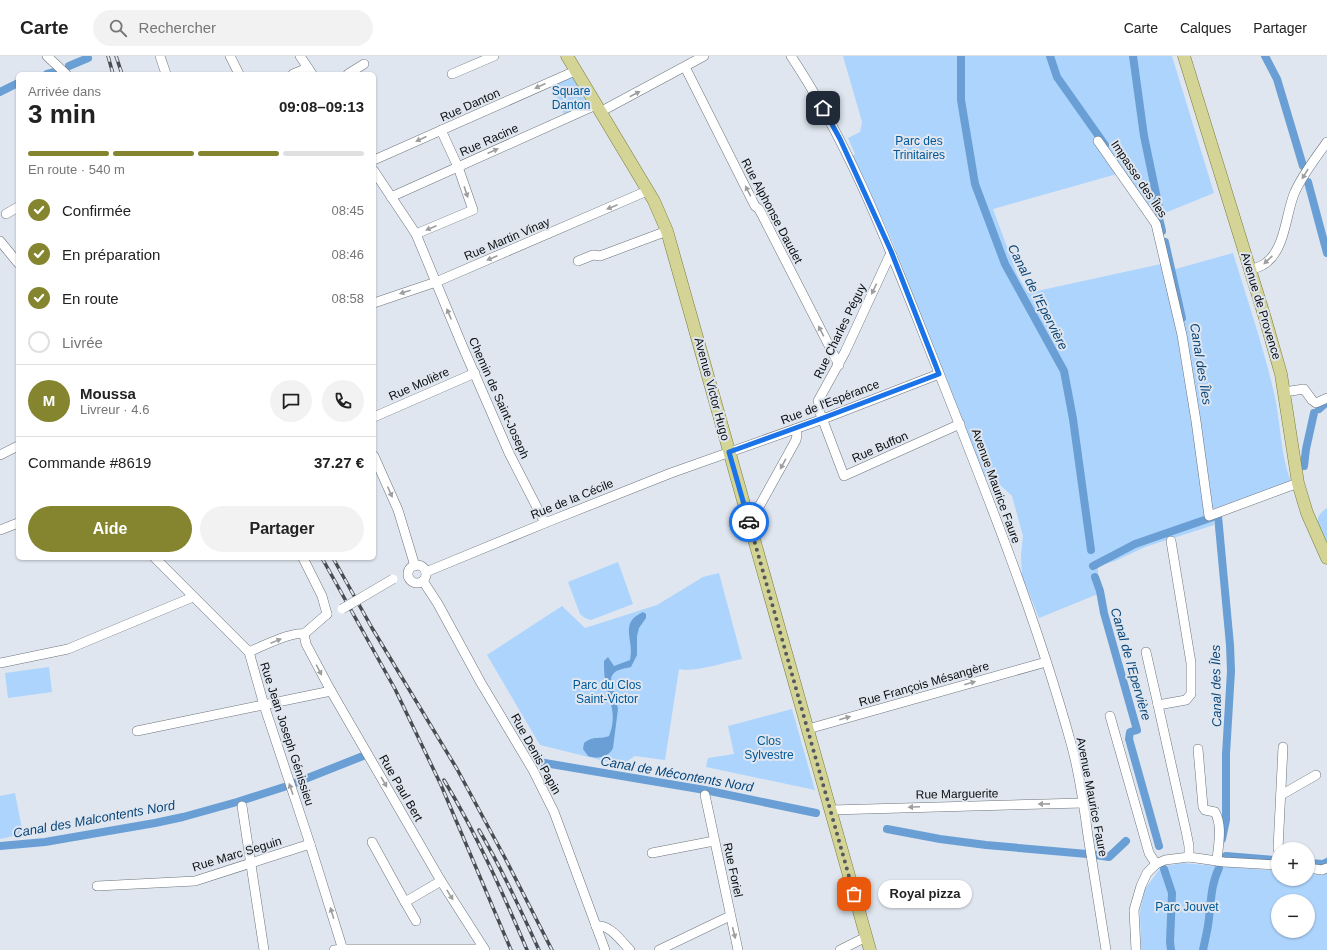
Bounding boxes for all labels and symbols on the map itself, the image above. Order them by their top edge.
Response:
one-way arrow [533,84,545,90]
park label: Square Danton [552,84,591,112]
street label: Rue Danton [438,86,502,124]
one-way arrow [629,90,641,97]
pin [806,91,840,125]
street label: Rue Racine [458,121,521,159]
park label: Parc des Trinitaires [893,134,945,162]
one-way arrow [415,136,427,143]
street label: Impasse des Îles [1108,137,1171,220]
one-way arrow [487,148,499,154]
street label: Rue Alphonse Daudet [738,156,806,266]
one-way arrow [1301,168,1308,180]
one-way arrow [744,185,751,197]
one-way arrow [464,187,470,199]
one-way arrow [605,204,617,210]
street label: Rue Martin Vinay [462,215,552,263]
one-way arrow [425,225,437,231]
water label: Canal de l'Epervière [1005,242,1071,352]
street label: Avenue de Provence [1238,251,1284,362]
one-way arrow [487,255,498,261]
one-way arrow [1263,256,1273,265]
street label: Rue Charles Péguy [811,281,869,381]
one-way arrow [871,283,877,295]
one-way arrow [399,290,411,296]
one-way arrow [446,308,452,319]
water label: Canal des Îles [1187,322,1215,406]
one-way arrow [818,325,824,336]
street label: Chemin de Saint-Joseph [466,335,532,461]
street label: Avenue Victor Hugo [691,336,733,442]
street label: Rue Molière [387,364,452,404]
street label: Rue de l'Espérance [779,377,882,427]
street label: Avenue Maurice Faure [969,427,1023,546]
street label: Rue Buffon [850,428,910,466]
one-way arrow [780,458,786,470]
street label: Rue de la Cécile [529,476,616,522]
one-way arrow [387,487,393,498]
courier [729,502,769,542]
water label: Canal de l'Epervière [1108,606,1154,722]
one-way arrow [270,638,281,644]
water label: Canal des Îles [1208,644,1224,727]
street label: Rue François Mésangère [857,659,991,709]
street label: Rue Jean Joseph Génissieu [257,660,317,808]
one-way arrow [316,664,323,675]
park label: Parc du Clos Saint-Victor [573,678,641,706]
one-way arrow [965,680,977,686]
street label: Rue Denis Papin [508,711,564,797]
one-way arrow [839,715,851,721]
park label: Clos Sylvestre [744,734,794,762]
street label: Avenue Maurice Faure [1074,736,1110,858]
street label: Rue Paul Bert [376,752,426,824]
water label: Canal de Mécontents Nord [600,753,755,795]
one-way arrow [380,776,387,788]
one-way arrow [288,783,294,795]
street label: Rue Marguerite [916,786,999,802]
water label: Canal des Malcontents Nord [12,797,177,841]
one-way arrow [1037,801,1050,807]
one-way arrow [907,804,920,810]
street label: Rue Marc Seguin [191,834,283,874]
street label: Rue Foriel [720,841,746,899]
pin [837,877,871,911]
callout: Royal pizza [878,880,972,908]
one-way arrow [446,889,453,900]
park label: Parc Jouvet [1155,900,1219,914]
one-way arrow [329,906,335,918]
one-way arrow [731,927,737,939]

